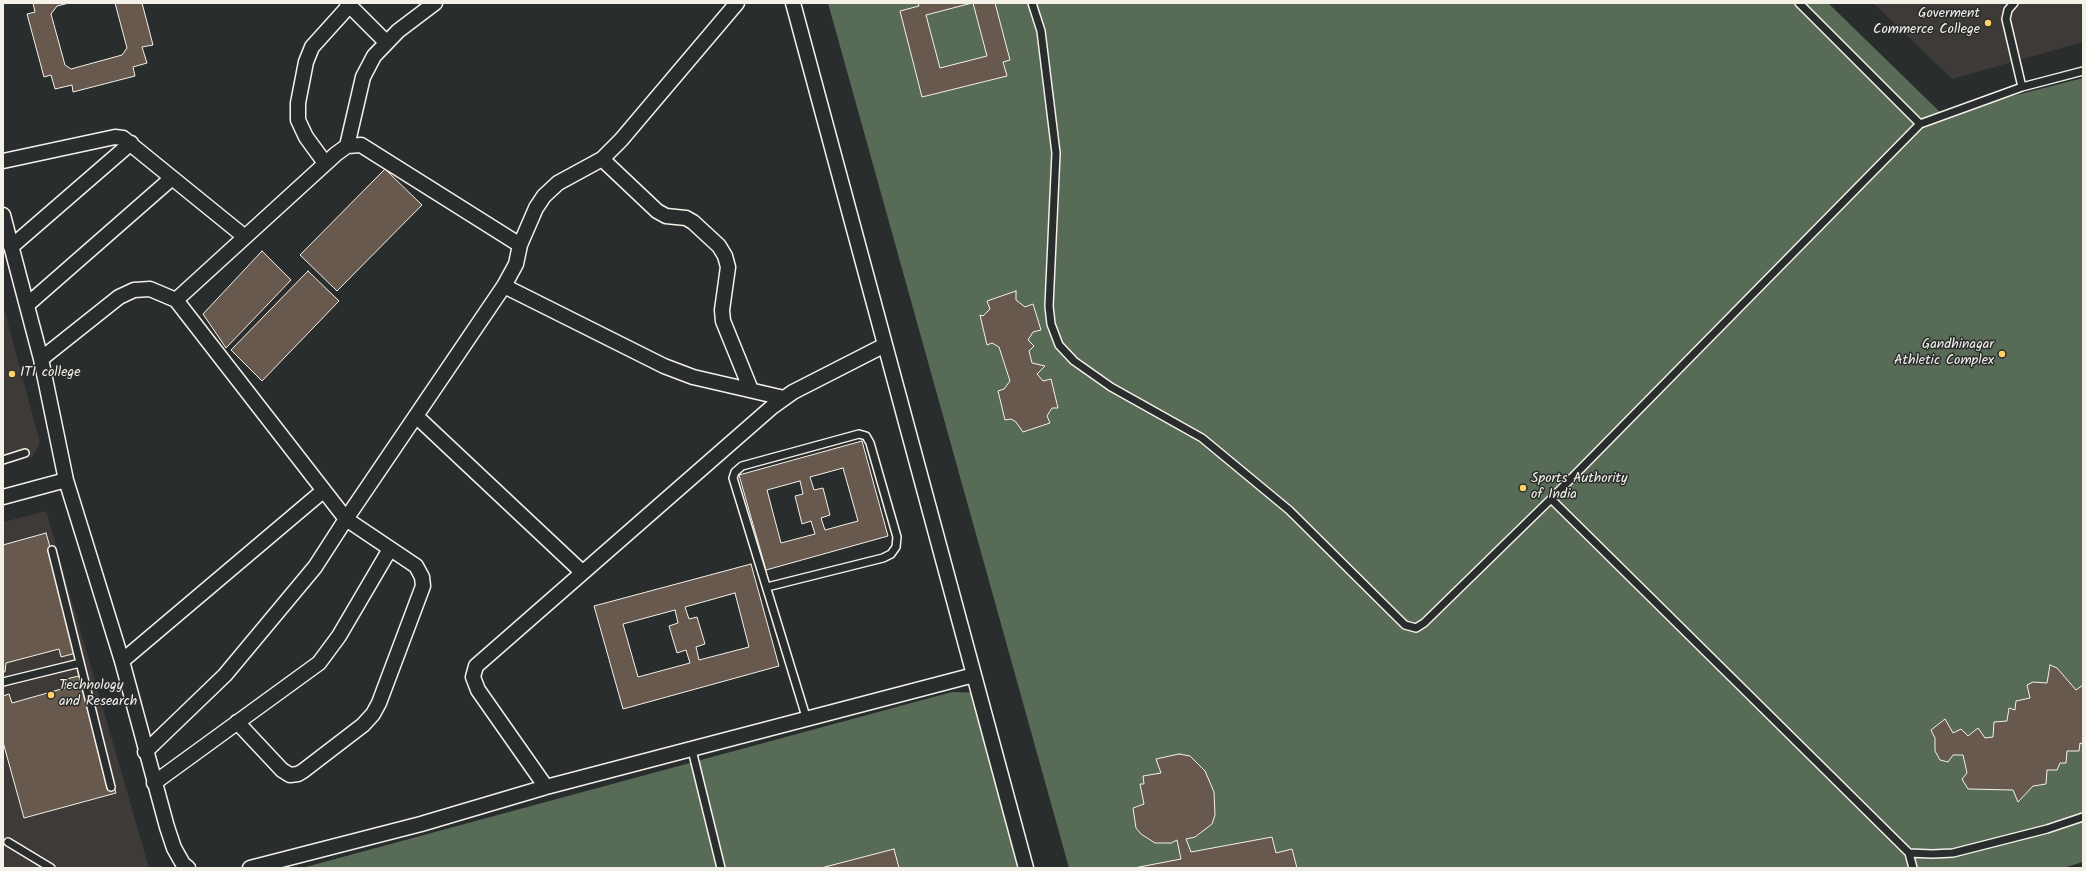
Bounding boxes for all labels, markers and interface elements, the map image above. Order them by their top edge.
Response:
place label: Goverment Commerce College [1873,7,1980,40]
marker: Goverment Commerce College [1983,18,1993,28]
place label: Gandhinagar Athletic Complex [1894,338,1994,370]
marker: Gandhinagar Athletic Complex [1997,349,2007,359]
place label: ITI college [20,366,80,382]
marker: ITI college [7,369,17,379]
place label: Sports Authority of India [1531,472,1628,504]
marker: Sports Authority of India [1518,483,1528,493]
place label: Technology and Research [59,679,137,712]
marker: Technology and Research [46,690,56,700]

